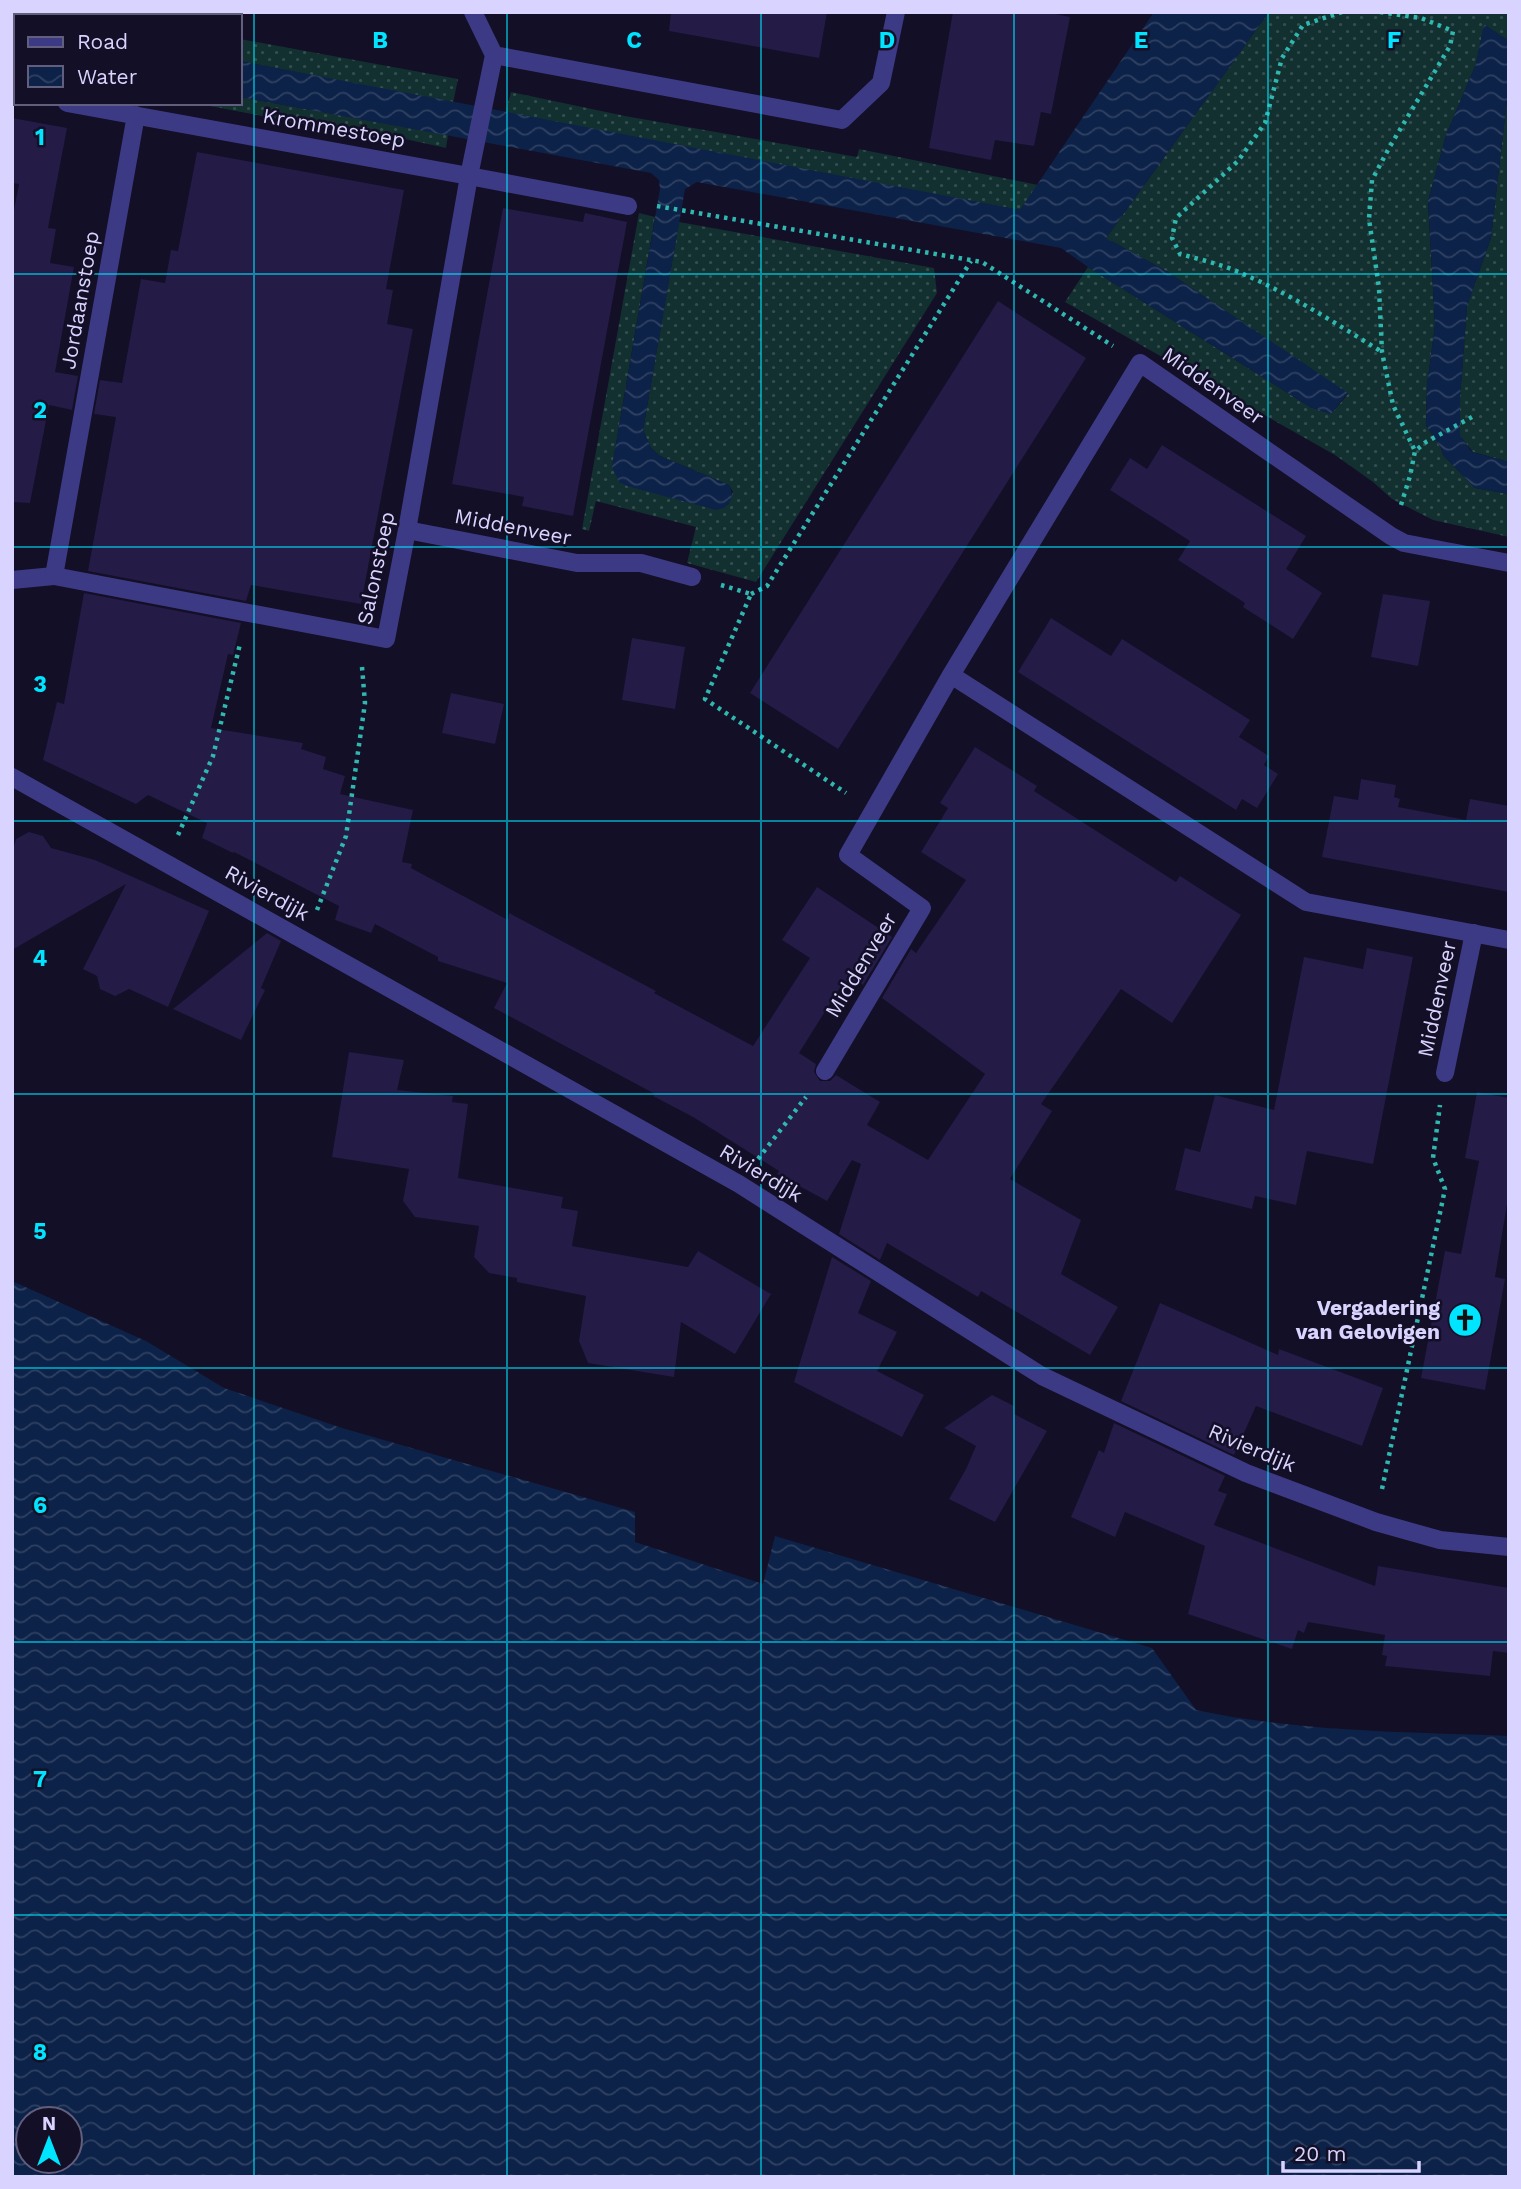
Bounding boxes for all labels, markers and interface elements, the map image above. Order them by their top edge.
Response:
legend [14,14,242,105]
text: B [372,27,388,54]
text: C [626,27,642,54]
text: D [879,27,895,54]
text: E [1134,27,1148,54]
text: F [1387,27,1401,54]
text: Road [77,29,128,54]
text: Water [77,64,138,89]
street label: Krommestoep [261,103,407,152]
text: 1 [35,124,45,151]
street label: Jordaanstoep [55,229,104,371]
street label: Middenveer [1158,341,1269,430]
text: 2 [33,397,47,424]
street label: Middenveer [453,503,574,550]
street label: Salonstoep [351,509,400,627]
text: 3 [33,671,47,698]
street label: Rivierdijk [221,859,314,926]
street label: Middenveer [819,907,902,1022]
street label: Middenveer [1412,938,1461,1059]
text: 4 [33,945,48,972]
street label: Rivierdijk [715,1138,807,1207]
text: 5 [33,1218,47,1245]
place label: Vergadering van Gelovigen [1295,1295,1440,1344]
church icon: Vergadering van Gelovigen [1446,1301,1484,1339]
street label: Rivierdijk [1205,1418,1300,1477]
text: 6 [33,1492,47,1519]
text: 7 [33,1766,47,1793]
text: 8 [33,2039,47,2066]
north arrow [14,2105,84,2175]
text: N [42,2112,56,2135]
scale bar [1283,2130,1420,2174]
text: 20 m [1294,2141,1346,2166]

